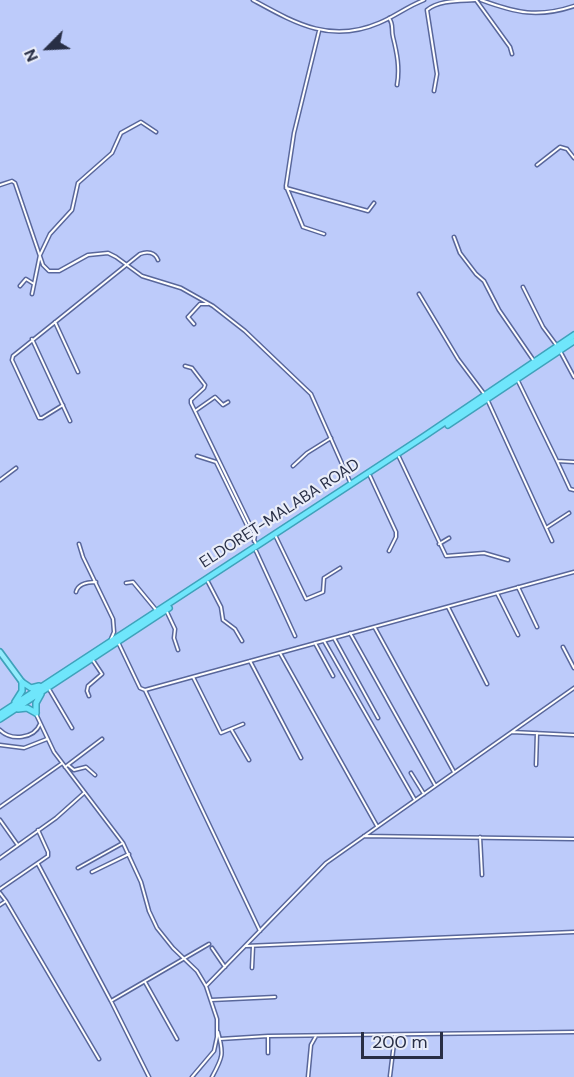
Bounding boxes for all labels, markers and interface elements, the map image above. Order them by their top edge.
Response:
north arrow [18,18,78,78]
text: N [19,46,43,65]
street label: ELDORET-MALABA ROAD [197,455,363,573]
scale bar [364,1020,446,1058]
text: 200 m [372,1030,428,1054]

